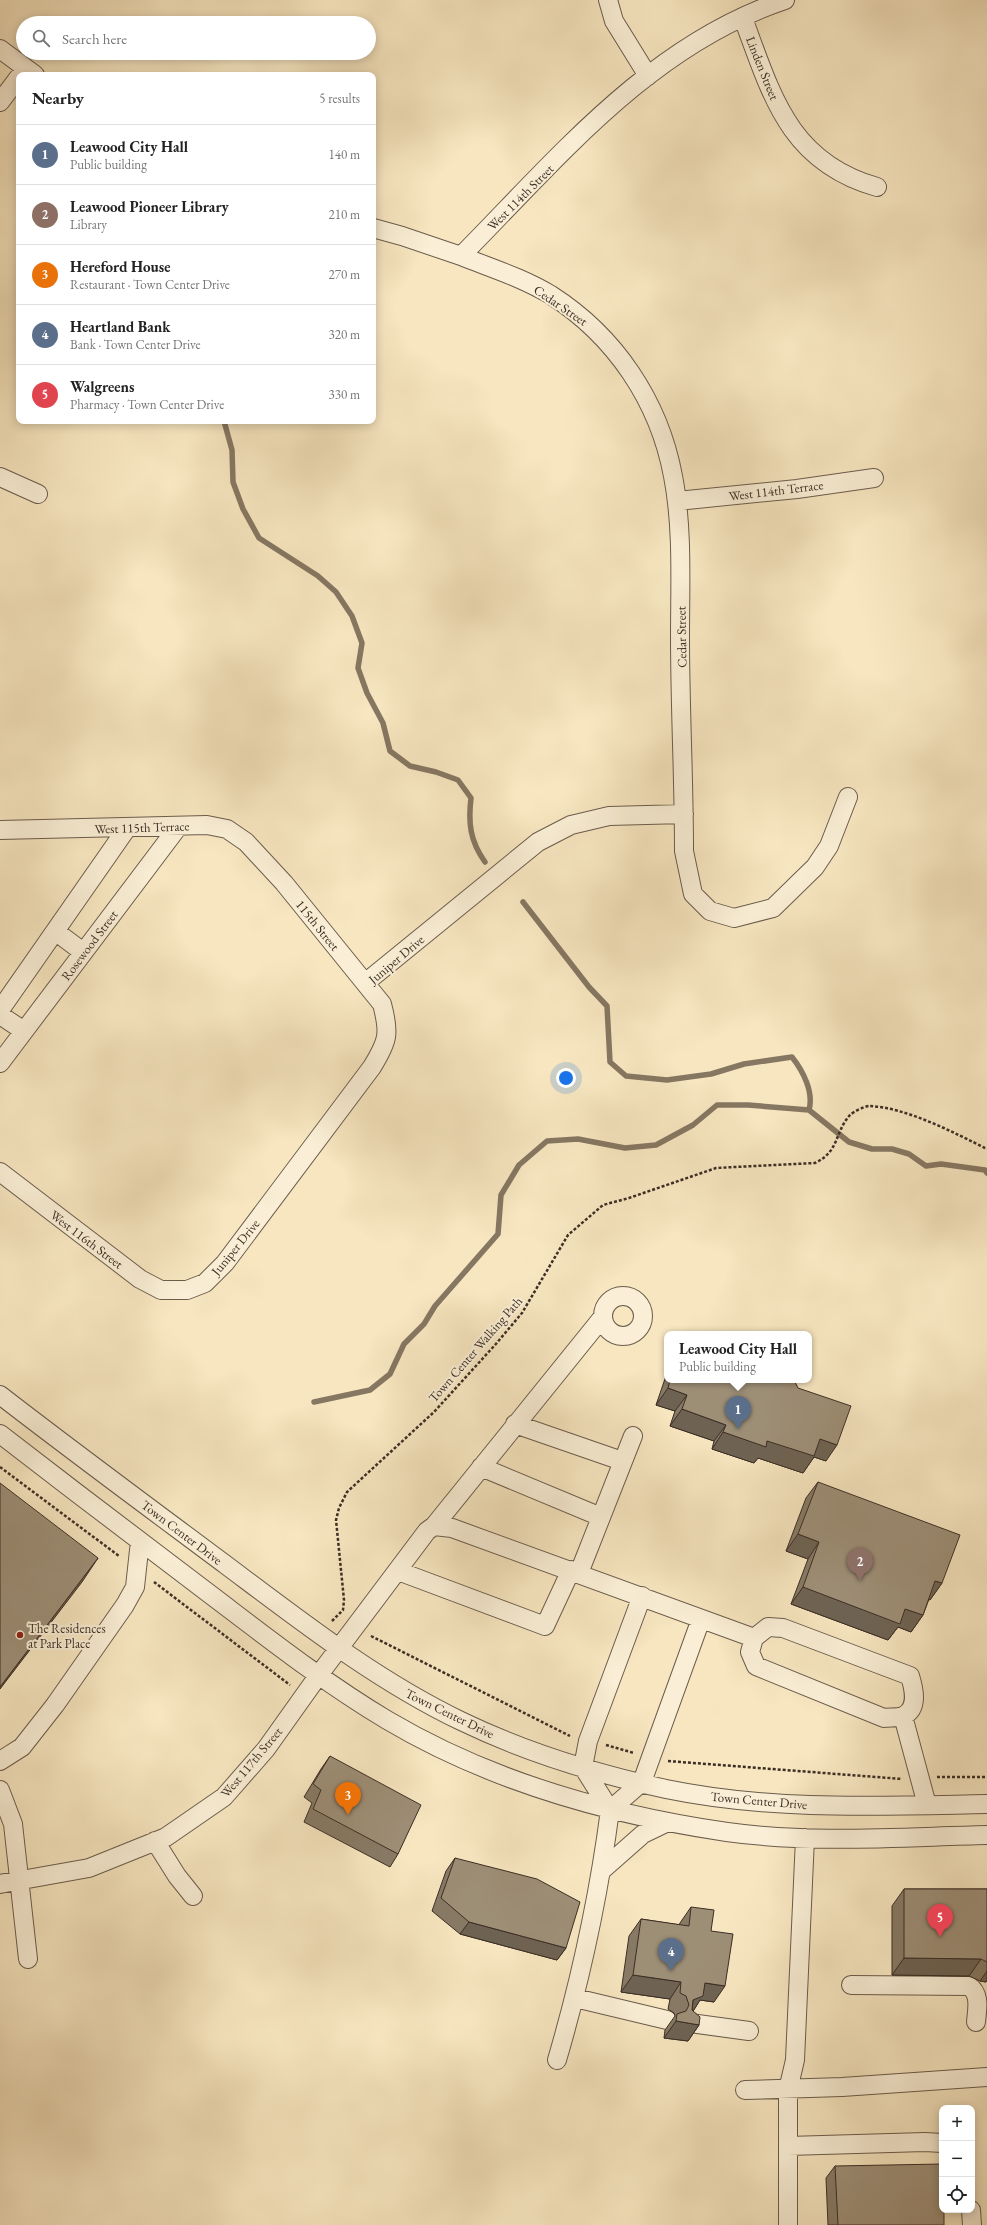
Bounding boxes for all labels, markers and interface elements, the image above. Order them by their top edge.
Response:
search box [16,16,376,60]
icon: search [30,27,52,49]
text: Search here [62,29,127,48]
street label: Linden Street [742,34,783,103]
text: Nearby [32,87,84,109]
text: 5 results [319,90,360,107]
text: Leawood City Hall [70,137,188,156]
text: 1 [42,146,48,163]
text: 140 m [329,146,360,163]
text: Public building [70,156,147,173]
street label: West 114th Street [484,161,557,234]
text: Leawood Pioneer Library [70,197,229,216]
text: 2 [42,206,48,223]
text: 210 m [329,206,360,223]
text: Library [70,216,107,233]
text: Hereford House [70,257,170,276]
text: 3 [42,266,48,283]
text: 270 m [329,266,360,283]
text: Restaurant · Town Center Drive [70,276,230,293]
street label: Cedar Street [530,281,591,330]
text: Heartland Bank [70,317,171,336]
text: 4 [42,326,48,343]
text: 320 m [329,326,360,343]
text: Bank · Town Center Drive [70,336,201,353]
text: Walgreens [70,377,134,396]
text: 5 [42,386,48,403]
text: 330 m [329,386,360,403]
text: Pharmacy · Town Center Drive [70,396,224,413]
street label: West 114th Terrace [728,476,824,505]
street label: Cedar Street [672,606,691,668]
street label: West 115th Terrace [94,817,190,838]
street label: 115th Street [292,896,343,954]
street label: Rosewood Street [57,907,122,984]
street label: Juniper Drive [364,931,428,988]
your location [556,1068,576,1088]
street label: West 116th Street [47,1206,127,1272]
street label: Juniper Drive [207,1216,263,1280]
street label: Town Center Walking Path [425,1293,526,1406]
popup [664,1331,812,1383]
text: Leawood City Hall [679,1339,797,1358]
text: Public building [679,1358,756,1375]
pin: 1 [725,1396,751,1429]
street label: Town Center Drive [138,1496,226,1568]
pin: 2 [847,1548,873,1581]
place label: The Residences at Park Place [28,1620,106,1652]
marker: The Residences at Park Place [15,1630,25,1640]
street label: Town Center Drive [402,1685,497,1742]
street label: West 117th Street [217,1723,286,1801]
pin: 3 [335,1782,361,1815]
street label: Town Center Drive [710,1788,808,1813]
pin: 5 [927,1904,953,1937]
pin: 4 [658,1938,684,1971]
map controls [939,2105,975,2213]
button: + [939,2105,975,2141]
button: − [939,2141,975,2177]
button: locate [939,2177,975,2213]

